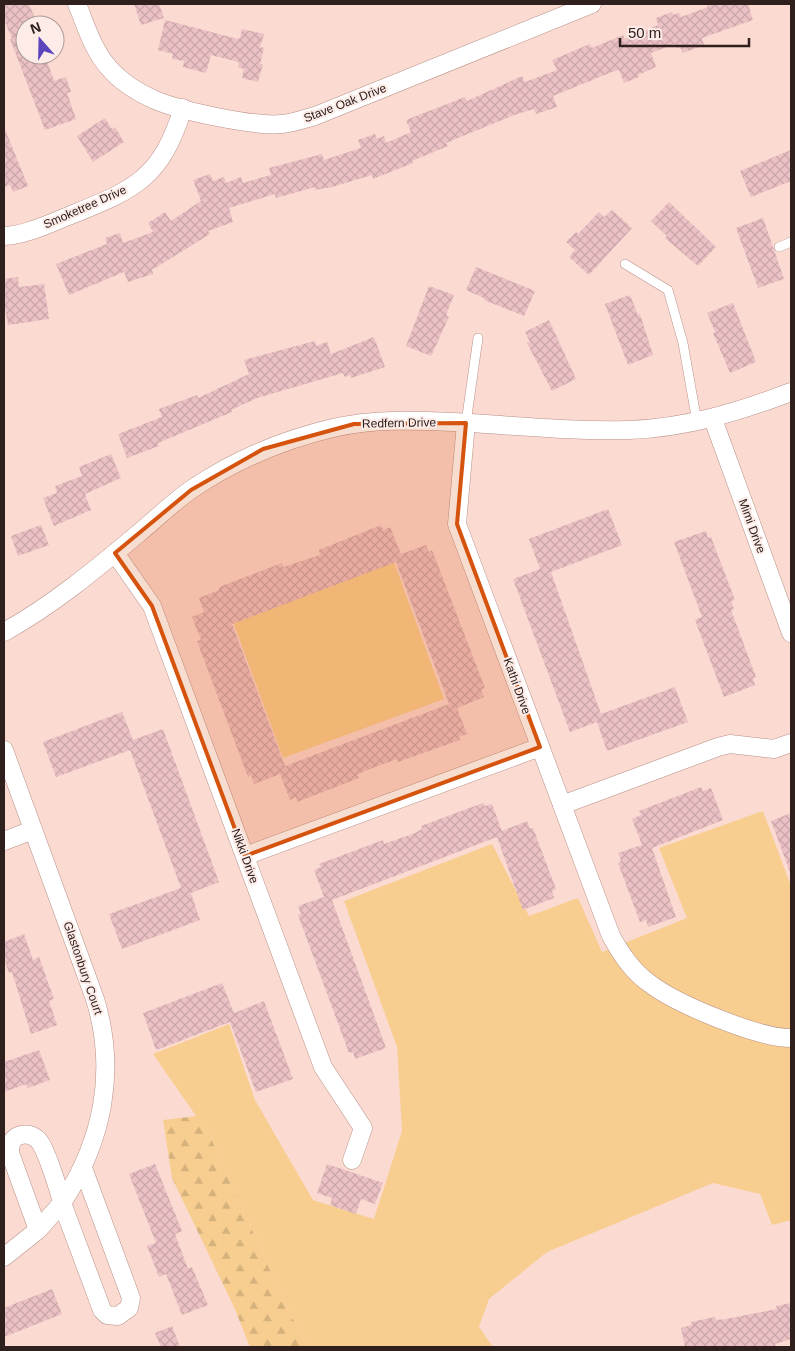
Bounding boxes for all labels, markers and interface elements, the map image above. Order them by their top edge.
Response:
north arrow [15,15,65,65]
scale bar [620,15,749,47]
text: N [28,19,43,37]
text: 50 m [628,24,661,41]
street label: Stave Oak Drive [302,81,389,125]
street label: Smoketree Drive [41,182,129,232]
street label: Redfern Drive [362,415,436,431]
street label: Mimi Drive [736,497,768,555]
street label: Kathi Drive [500,656,534,716]
street label: Nikki Drive [229,827,261,886]
street label: Glastonbury Court [61,920,106,1017]

